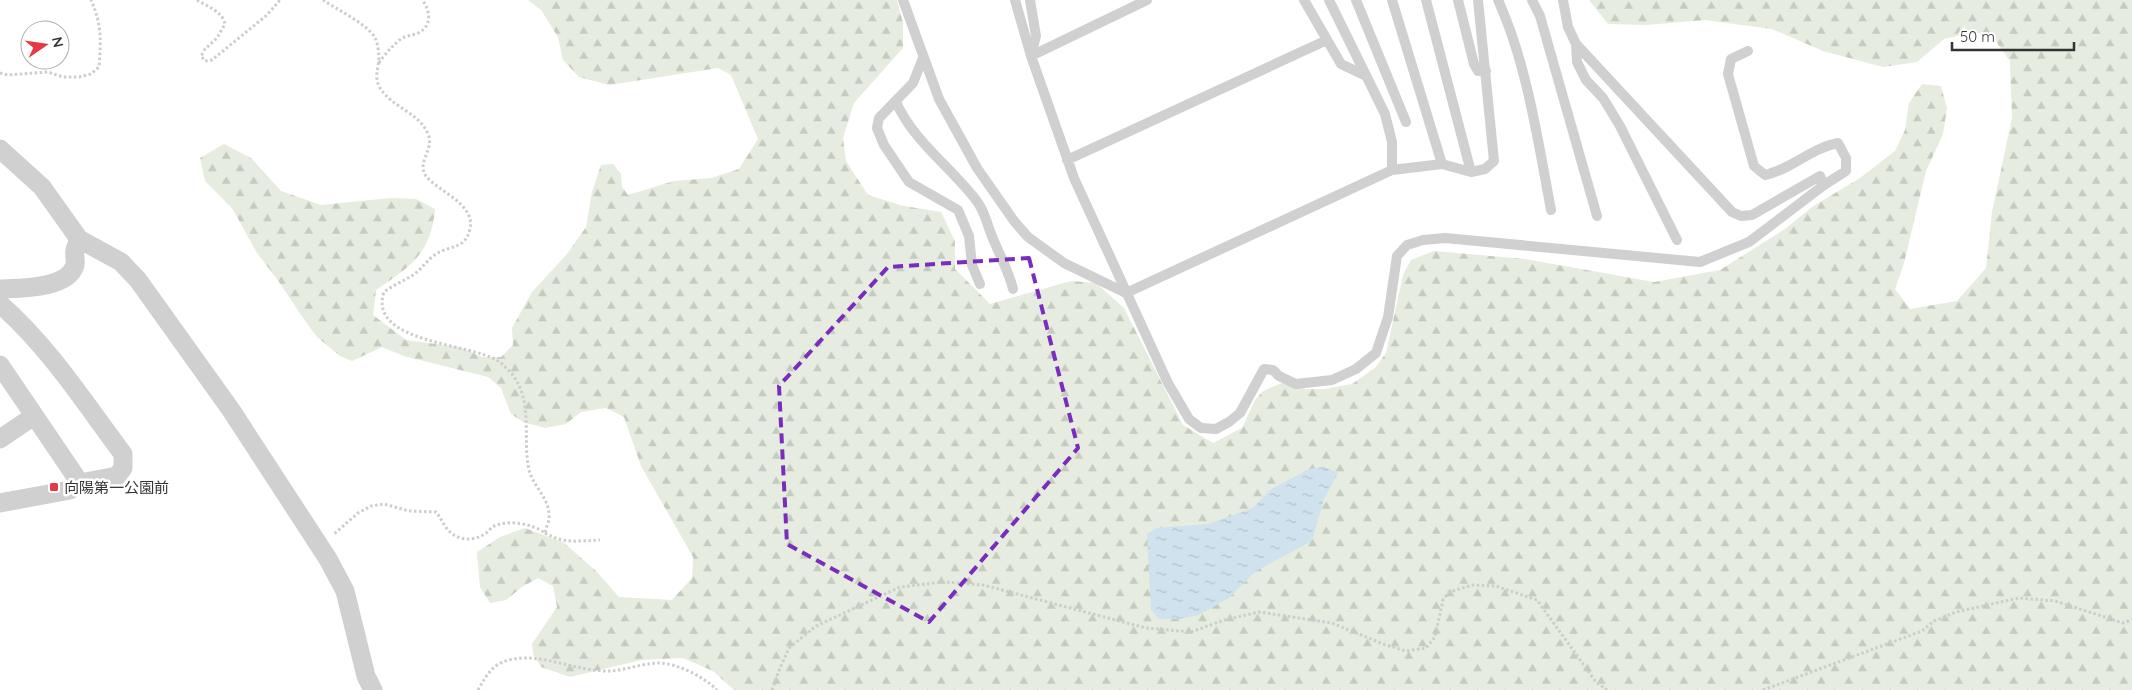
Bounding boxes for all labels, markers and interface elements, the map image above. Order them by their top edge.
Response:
north arrow [20,20,70,70]
scale bar [1952,20,2074,52]
text: 50 m [1960,27,1995,46]
text: N [48,35,68,49]
place label: 向陽第一公園前 [64,478,169,497]
marker: 向陽第一公園前 [48,481,60,493]

